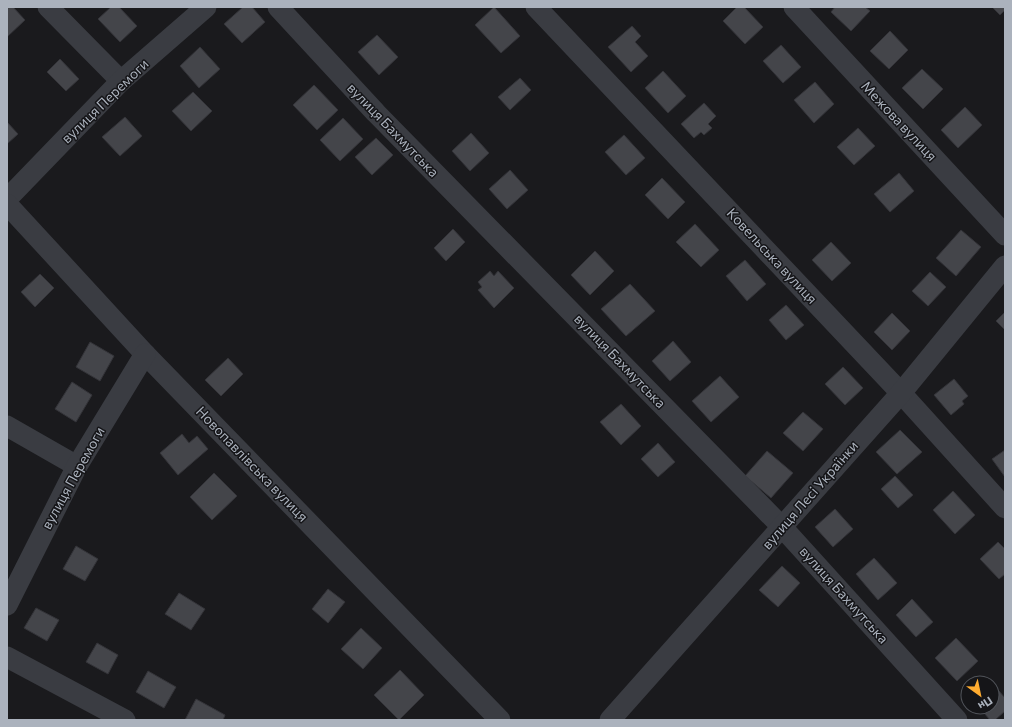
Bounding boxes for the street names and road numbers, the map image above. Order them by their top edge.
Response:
street label: вулиця Перемоги [58,55,152,146]
street label: Межова вулиця [858,77,941,164]
street label: вулиця Бахмутська [344,79,443,180]
street label: Ковельська вулиця [724,204,821,307]
street label: вулиця Бахмутська [571,310,670,411]
street label: Новопавлівська вулиця [193,402,312,525]
street label: вулиця Перемоги [37,424,108,532]
street label: вулиця Лесі Українки [758,437,861,552]
street label: вулиця Бахмутська [796,543,892,647]

